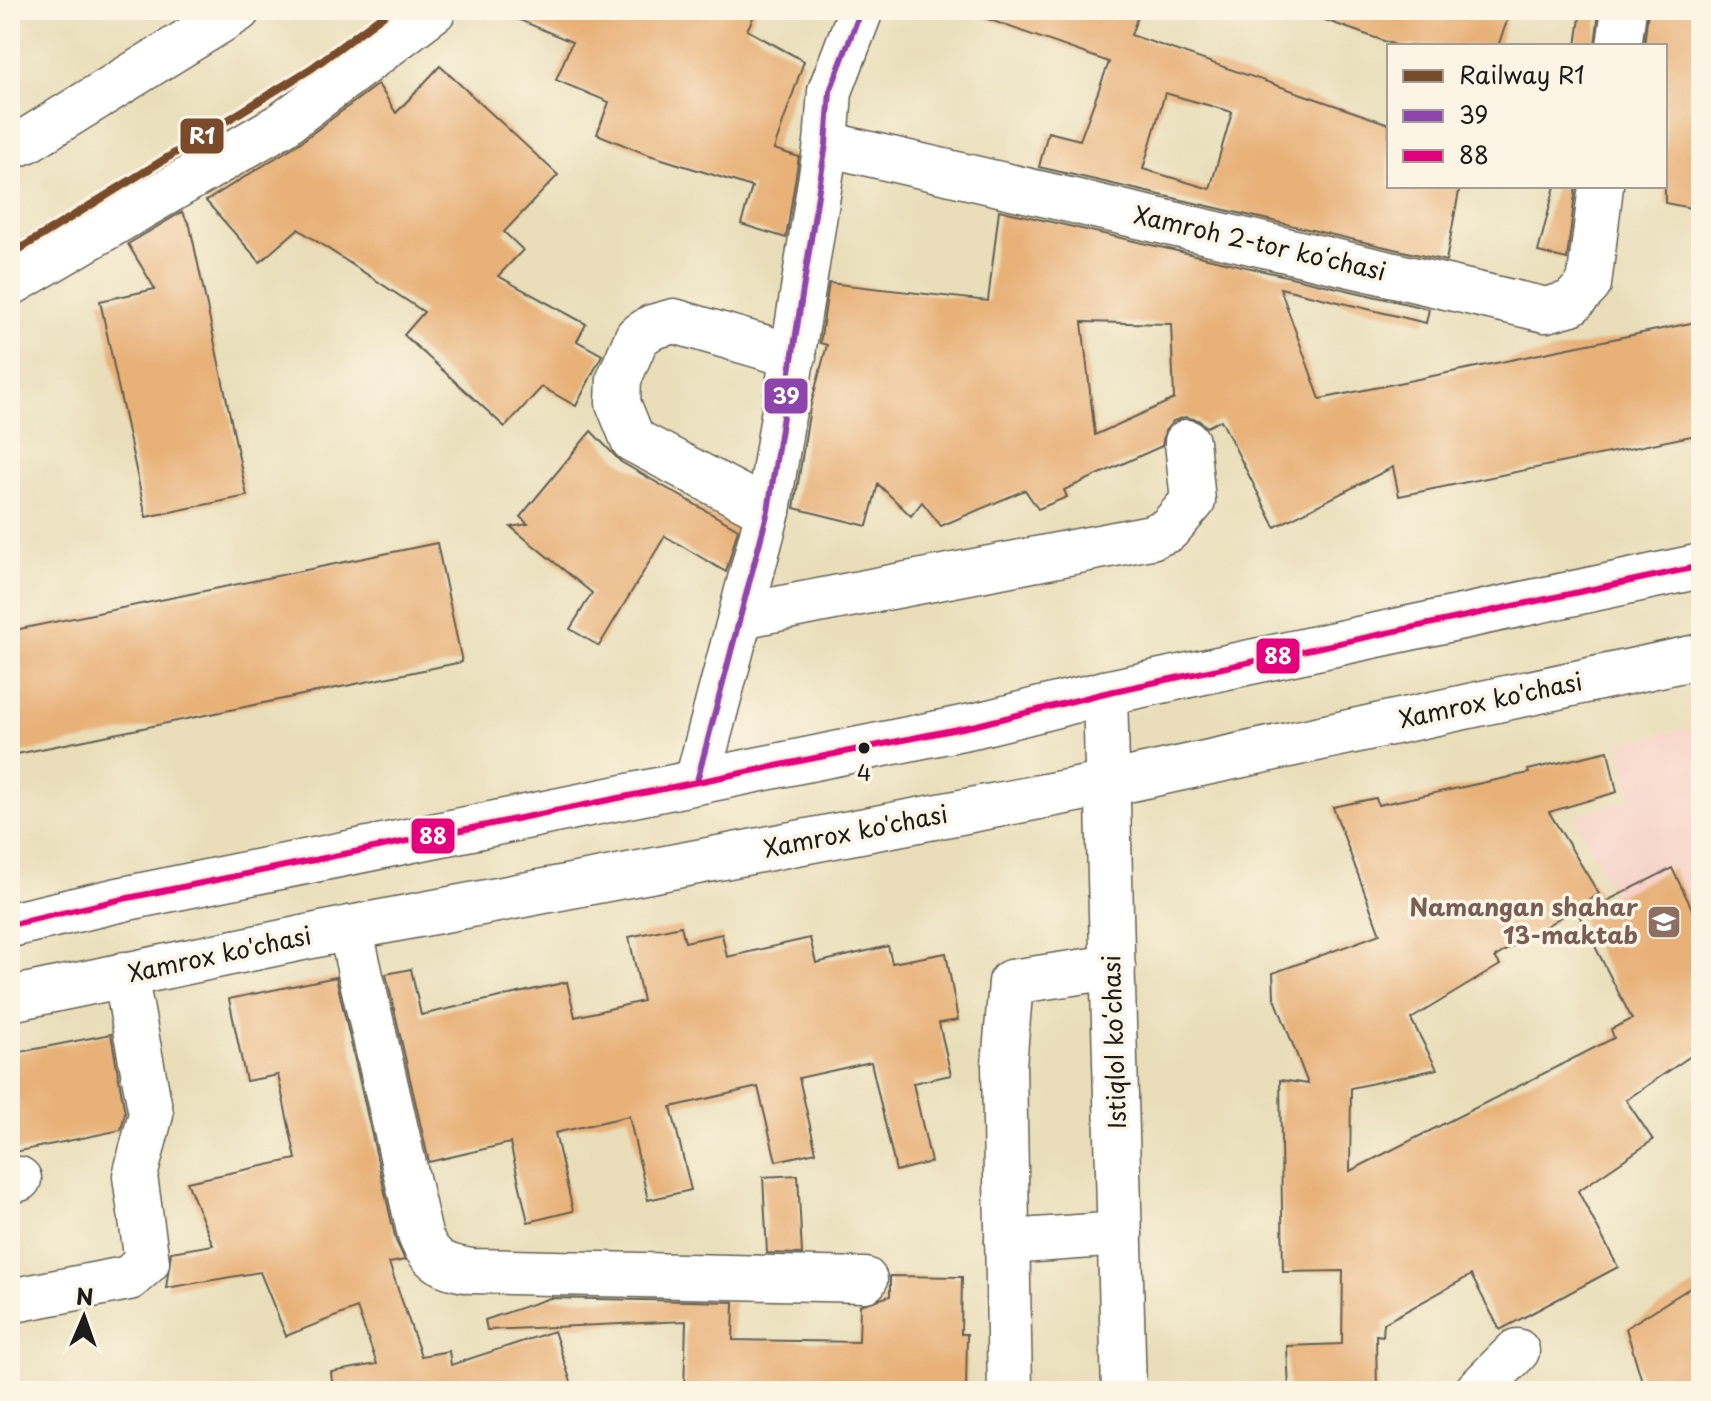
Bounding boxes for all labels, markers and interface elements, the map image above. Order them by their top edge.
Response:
legend [1387,44,1667,188]
text: Railway R1 [1459,56,1585,92]
text: 39 [1459,96,1488,132]
line badge: R1 [179,117,225,155]
text: R1 [189,118,215,151]
text: 88 [1459,136,1489,172]
street label: Xamroh 2-tor koʻchasi [1131,196,1390,289]
line badge: 39 [763,377,809,415]
text: 39 [772,378,800,411]
line badge: 88 [1255,637,1301,675]
text: 88 [1264,638,1292,671]
street label: Xamrox ko'chasi [1396,662,1585,736]
marker: 4 [856,740,872,756]
place label: 4 [857,755,871,788]
street label: Xamrox ko'chasi [761,795,950,865]
line badge: 88 [410,817,456,855]
text: 88 [419,818,447,851]
place label: Namangan shahar 13-maktab [1409,888,1639,952]
school or university icon: Namangan shahar 13-maktab [1645,903,1683,941]
street label: Xamrox ko'chasi [125,916,314,990]
street label: Istiqlol koʻchasi [1092,954,1134,1130]
north arrow [44,1277,124,1357]
text: N [75,1279,94,1312]

